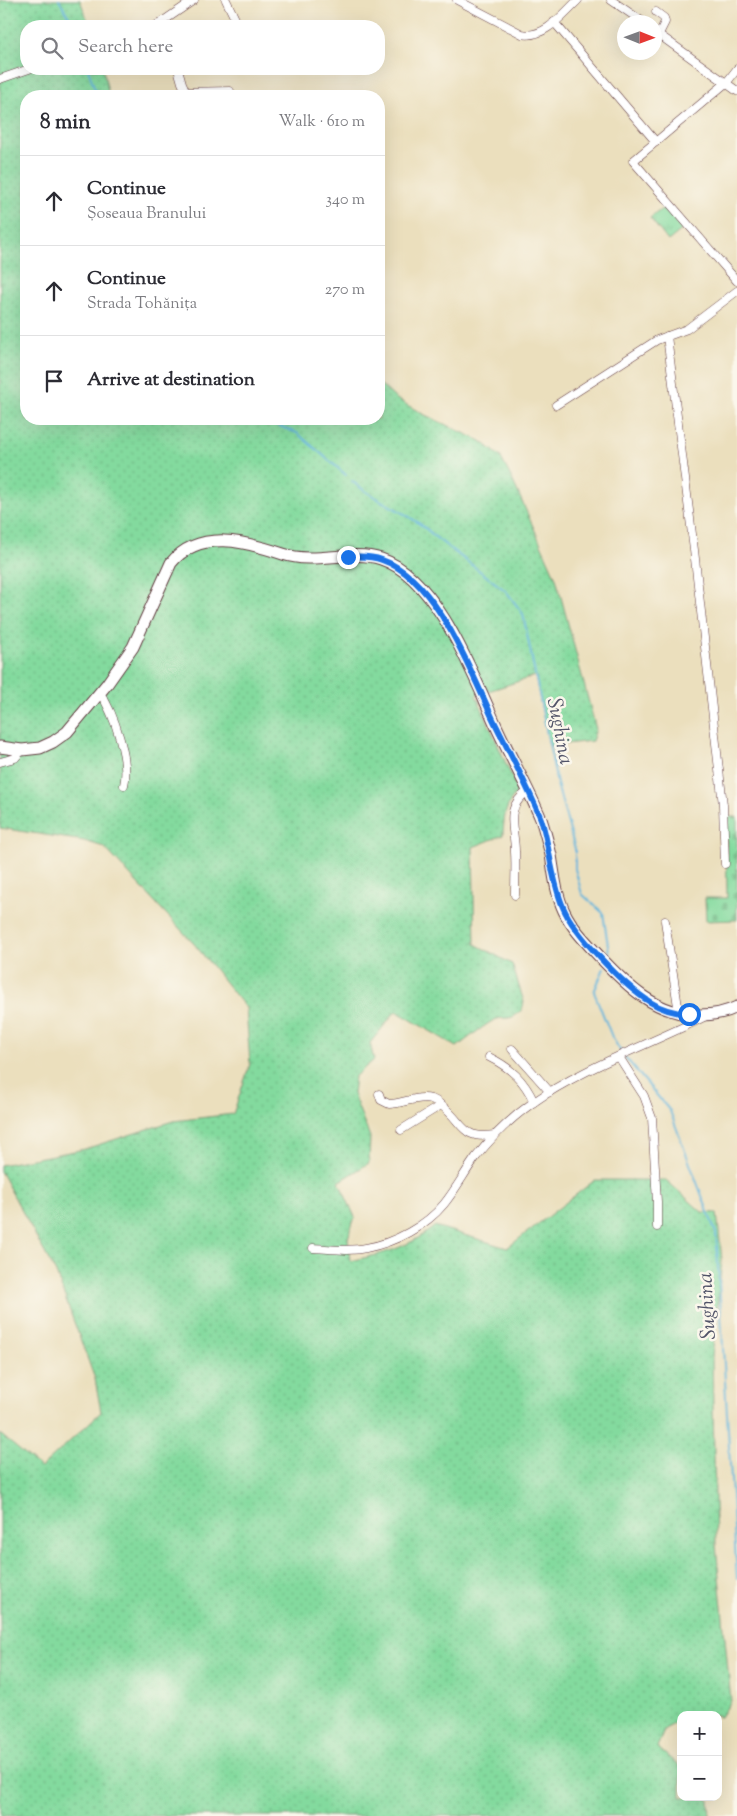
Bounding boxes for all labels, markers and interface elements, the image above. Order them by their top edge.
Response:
north arrow [617,15,662,60]
search box [20,20,385,75]
icon: search [38,34,66,62]
text: Search here [78,34,173,61]
text: 8 min [40,108,91,138]
text: Walk · 610 m [278,111,365,134]
text: Continue [87,176,166,203]
icon: ahead [40,187,68,215]
text: 340 m [326,189,365,212]
text: Șoseaua Branului [87,203,206,226]
text: Continue [87,266,166,293]
icon: ahead [40,277,68,305]
text: 270 m [325,279,365,302]
text: Strada Tohănița [87,293,197,316]
icon: arrive [40,367,68,395]
text: Arrive at destination [87,367,255,394]
route end [337,546,360,569]
water label: Sughina [538,696,580,767]
route start [678,1003,701,1026]
water label: Sughina [691,1271,725,1340]
map controls [677,1711,722,1801]
button: + [677,1711,722,1756]
button: − [677,1756,722,1801]

